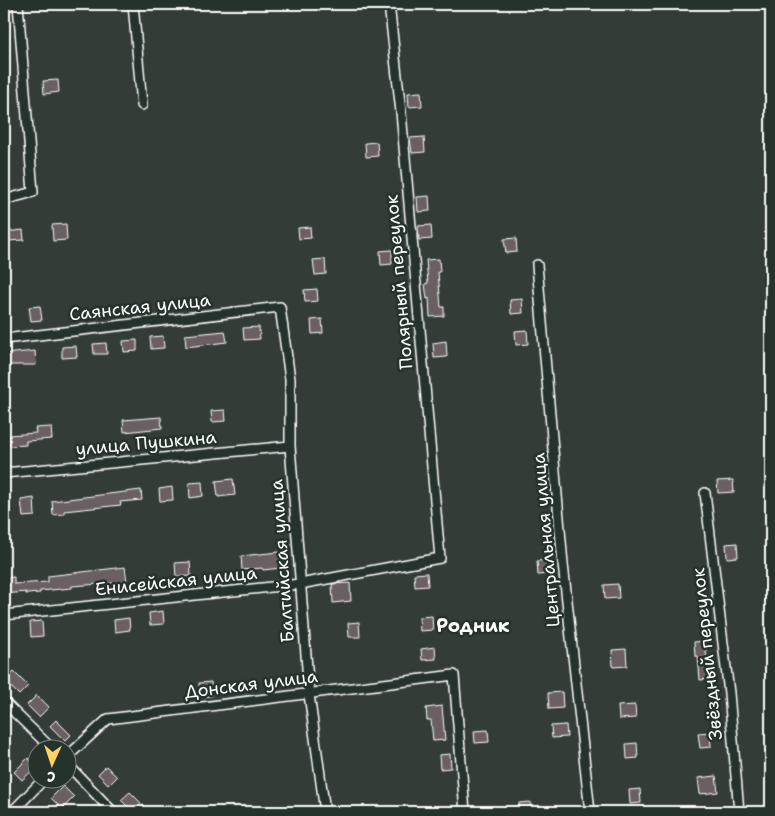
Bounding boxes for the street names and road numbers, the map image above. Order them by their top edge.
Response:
street label: Полярный переулок [379,193,419,370]
street label: Саянская улица [68,288,212,326]
street label: улица Пушкина [75,425,217,461]
street label: Центральная улица [526,452,566,628]
street label: Балтийская улица [264,478,300,644]
street label: Енисейская улица [94,561,258,601]
street label: Звёздный переулок [686,566,728,741]
street label: Донская улица [183,664,319,704]

